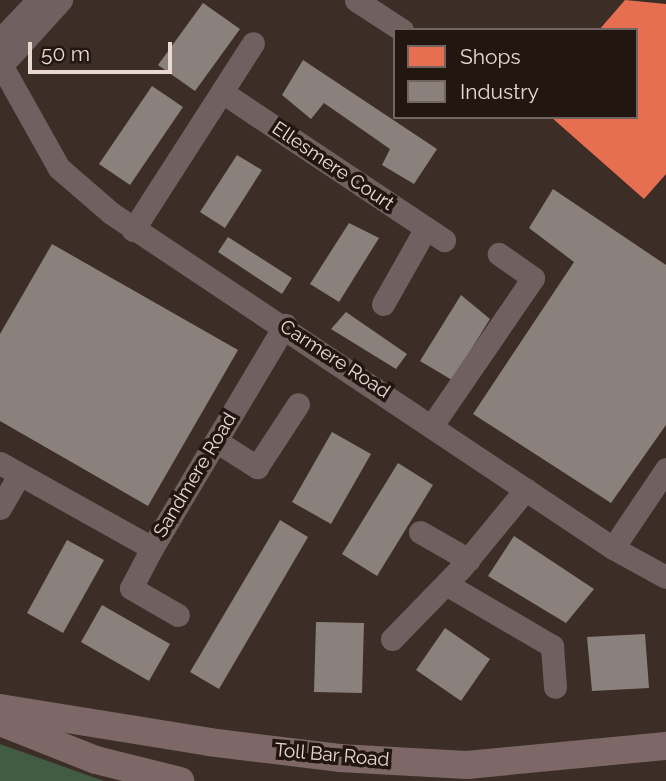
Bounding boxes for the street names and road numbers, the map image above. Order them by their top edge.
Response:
street label: Ellesmere Court [268,117,398,215]
street label: Carmere Road [276,315,394,403]
street label: Sandmere Road [149,409,241,541]
street label: Toll Bar Road [273,739,391,771]

